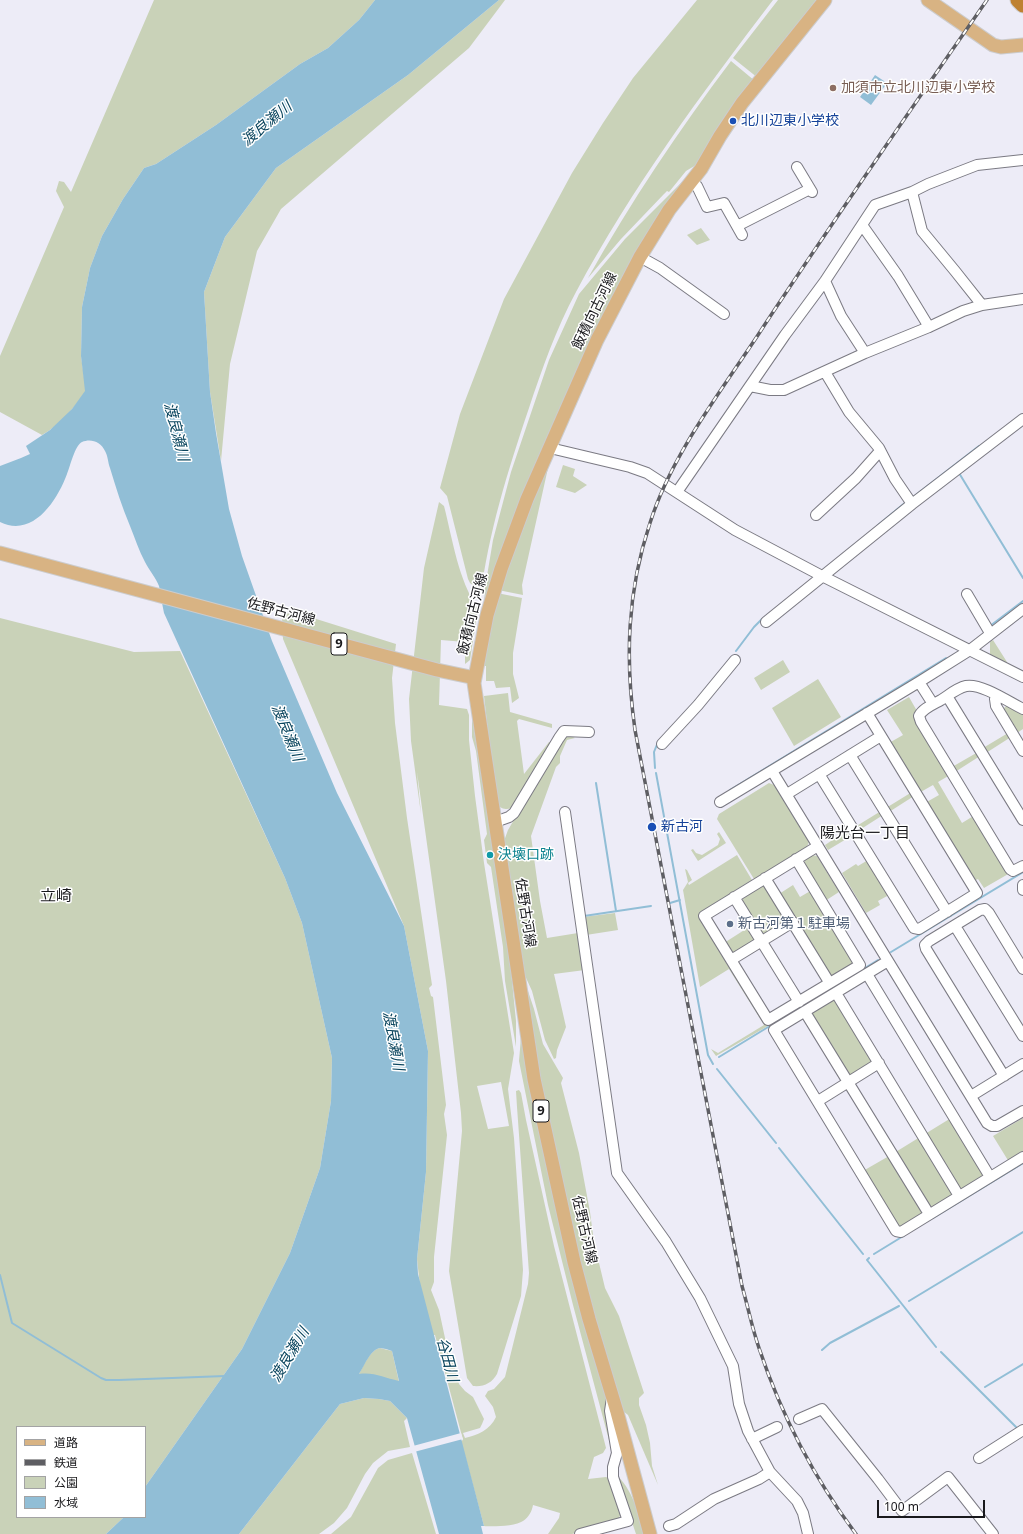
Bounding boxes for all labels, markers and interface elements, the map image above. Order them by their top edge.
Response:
place label: 加須市立北川辺東小学校 [841,80,995,96]
marker: 加須市立北川辺東小学校 [828,83,838,93]
water label: 渡良瀬川 [238,98,296,150]
place label: 北川辺東小学校 [741,113,839,129]
marker: 北川辺東小学校 [728,116,738,126]
street label: 飯積向古河線 [569,270,621,352]
water label: 渡良瀬川 [160,401,192,463]
street label: 飯積向古河線 [455,571,491,657]
street label: 佐野古河線 [245,595,317,629]
road number: 9 [331,633,347,655]
water label: 渡良瀬川 [267,702,307,764]
place label: 新古河 [661,819,703,835]
marker: 新古河 [646,821,658,833]
district label: 陽光台一丁目 [820,825,910,843]
place label: 決壊口跡 [498,847,554,863]
marker: 決壊口跡 [485,850,495,860]
street label: 佐野古河線 [511,877,539,949]
district label: 立崎 [40,886,72,906]
place label: 新古河第１駐車場 [738,916,850,932]
marker: 新古河第１駐車場 [725,919,735,929]
water label: 渡良瀬川 [379,1010,407,1072]
road number: 9 [533,1100,549,1122]
street label: 佐野古河線 [568,1194,600,1266]
water label: 渡良瀬川 [267,1325,313,1385]
water label: 谷田川 [432,1336,462,1384]
legend [16,1426,146,1518]
text: 道路 [54,1434,78,1451]
text: 鉄道 [54,1454,78,1471]
text: 公園 [54,1474,78,1491]
scale bar [879,1492,987,1518]
text: 水域 [54,1494,78,1511]
text: 100 m [884,1498,919,1515]

